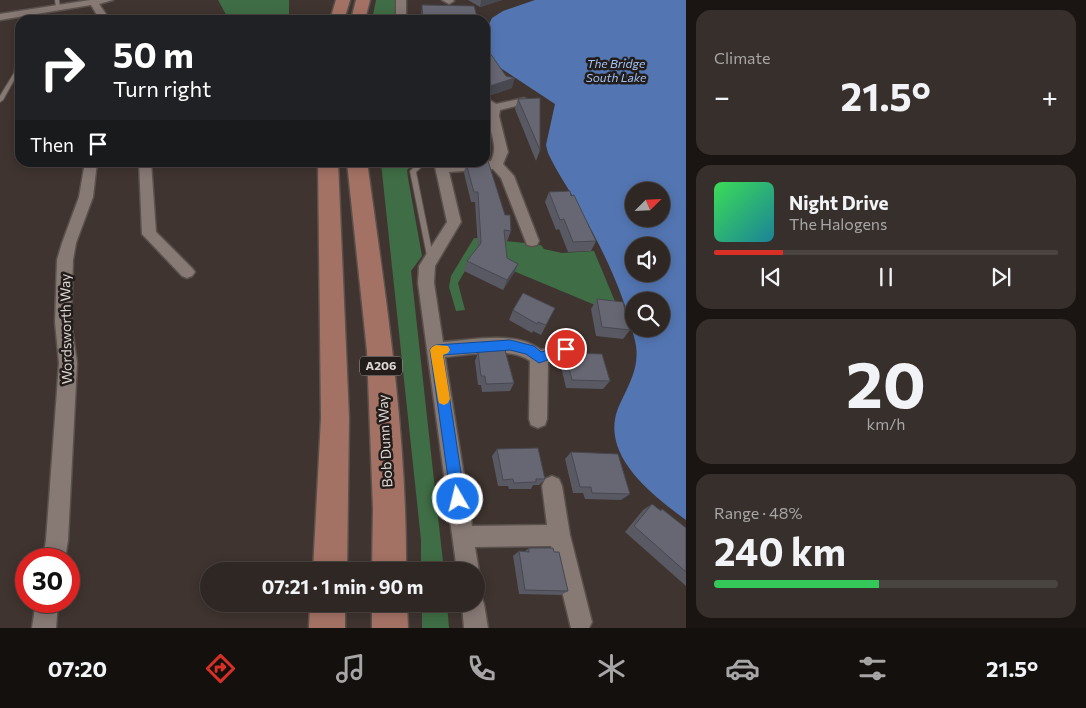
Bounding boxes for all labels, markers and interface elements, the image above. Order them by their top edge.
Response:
text: 50 m [113,32,194,75]
icon: right [30,35,95,100]
text: Climate [714,48,770,67]
water label: The Bridge South Lake [586,56,647,84]
text: 21.5° [841,72,931,119]
text: Turn right [113,75,211,102]
text: − [714,79,730,113]
text: + [1042,79,1058,113]
icon: arrive [84,130,112,158]
text: Then [30,133,74,156]
north arrow [625,182,670,228]
map controls [625,182,670,337]
text: Night Drive [789,191,889,214]
text: The Halogens [789,214,887,233]
button: sound [625,237,670,282]
icon: previous [757,263,785,291]
icon: pause [872,263,900,291]
icon: next [987,263,1015,291]
street label: Wordsworth Way [56,274,75,384]
button: search [625,292,670,337]
pin [545,328,587,370]
icon: arrive [552,335,580,363]
text: 20 [846,342,926,421]
road number: A206 [360,356,402,376]
street label: Bob Dunn Way [374,394,395,488]
text: km/h [867,414,905,433]
position arrow [431,472,483,524]
text: Range · 48% [714,503,802,522]
text: 240 km [714,527,846,574]
speed limit sign: 30 [15,548,80,613]
text: 07:21 · 1 min · 90 m [262,575,423,598]
icon: directions [203,651,238,686]
icon: music [333,651,368,686]
icon: phone [464,651,499,686]
icon: climate [594,651,629,686]
icon: car [725,651,760,686]
icon: filters [855,651,890,686]
text: 07:20 [48,655,107,682]
text: 21.5° [986,655,1038,682]

